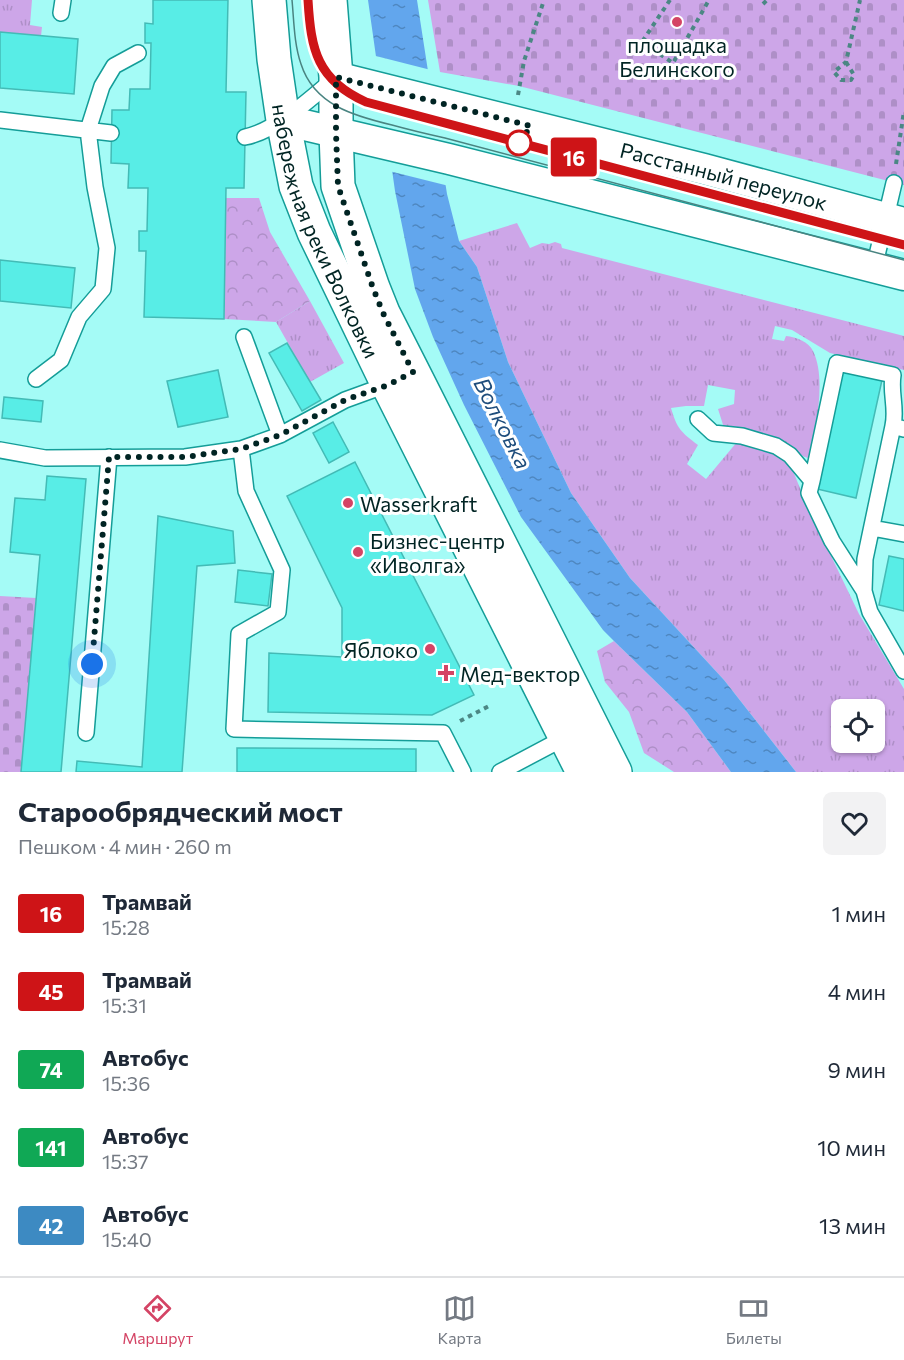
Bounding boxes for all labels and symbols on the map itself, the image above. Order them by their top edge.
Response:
marker: площадка Белинского [670,15,684,29]
place label: площадка Белинского [619,32,735,81]
street label: набережная реки Волковки [268,102,385,362]
unlabelled marker [506,130,532,156]
street label: Расстанный переулок [618,136,830,214]
line badge: 16 [547,138,601,176]
water label: Волковка [468,373,538,473]
place label: Wasserkraft [360,491,477,516]
marker: Wasserkraft [341,496,355,510]
place label: Бизнес-центр «Иволга» [370,528,505,577]
marker: Бизнес-центр «Иволга» [351,545,365,559]
place label: Яблоко [343,637,418,662]
marker: Яблоко [423,642,437,656]
your location [77,649,107,679]
place label: Мед-вектор [460,661,580,686]
marker: Мед-вектор [437,664,455,682]

